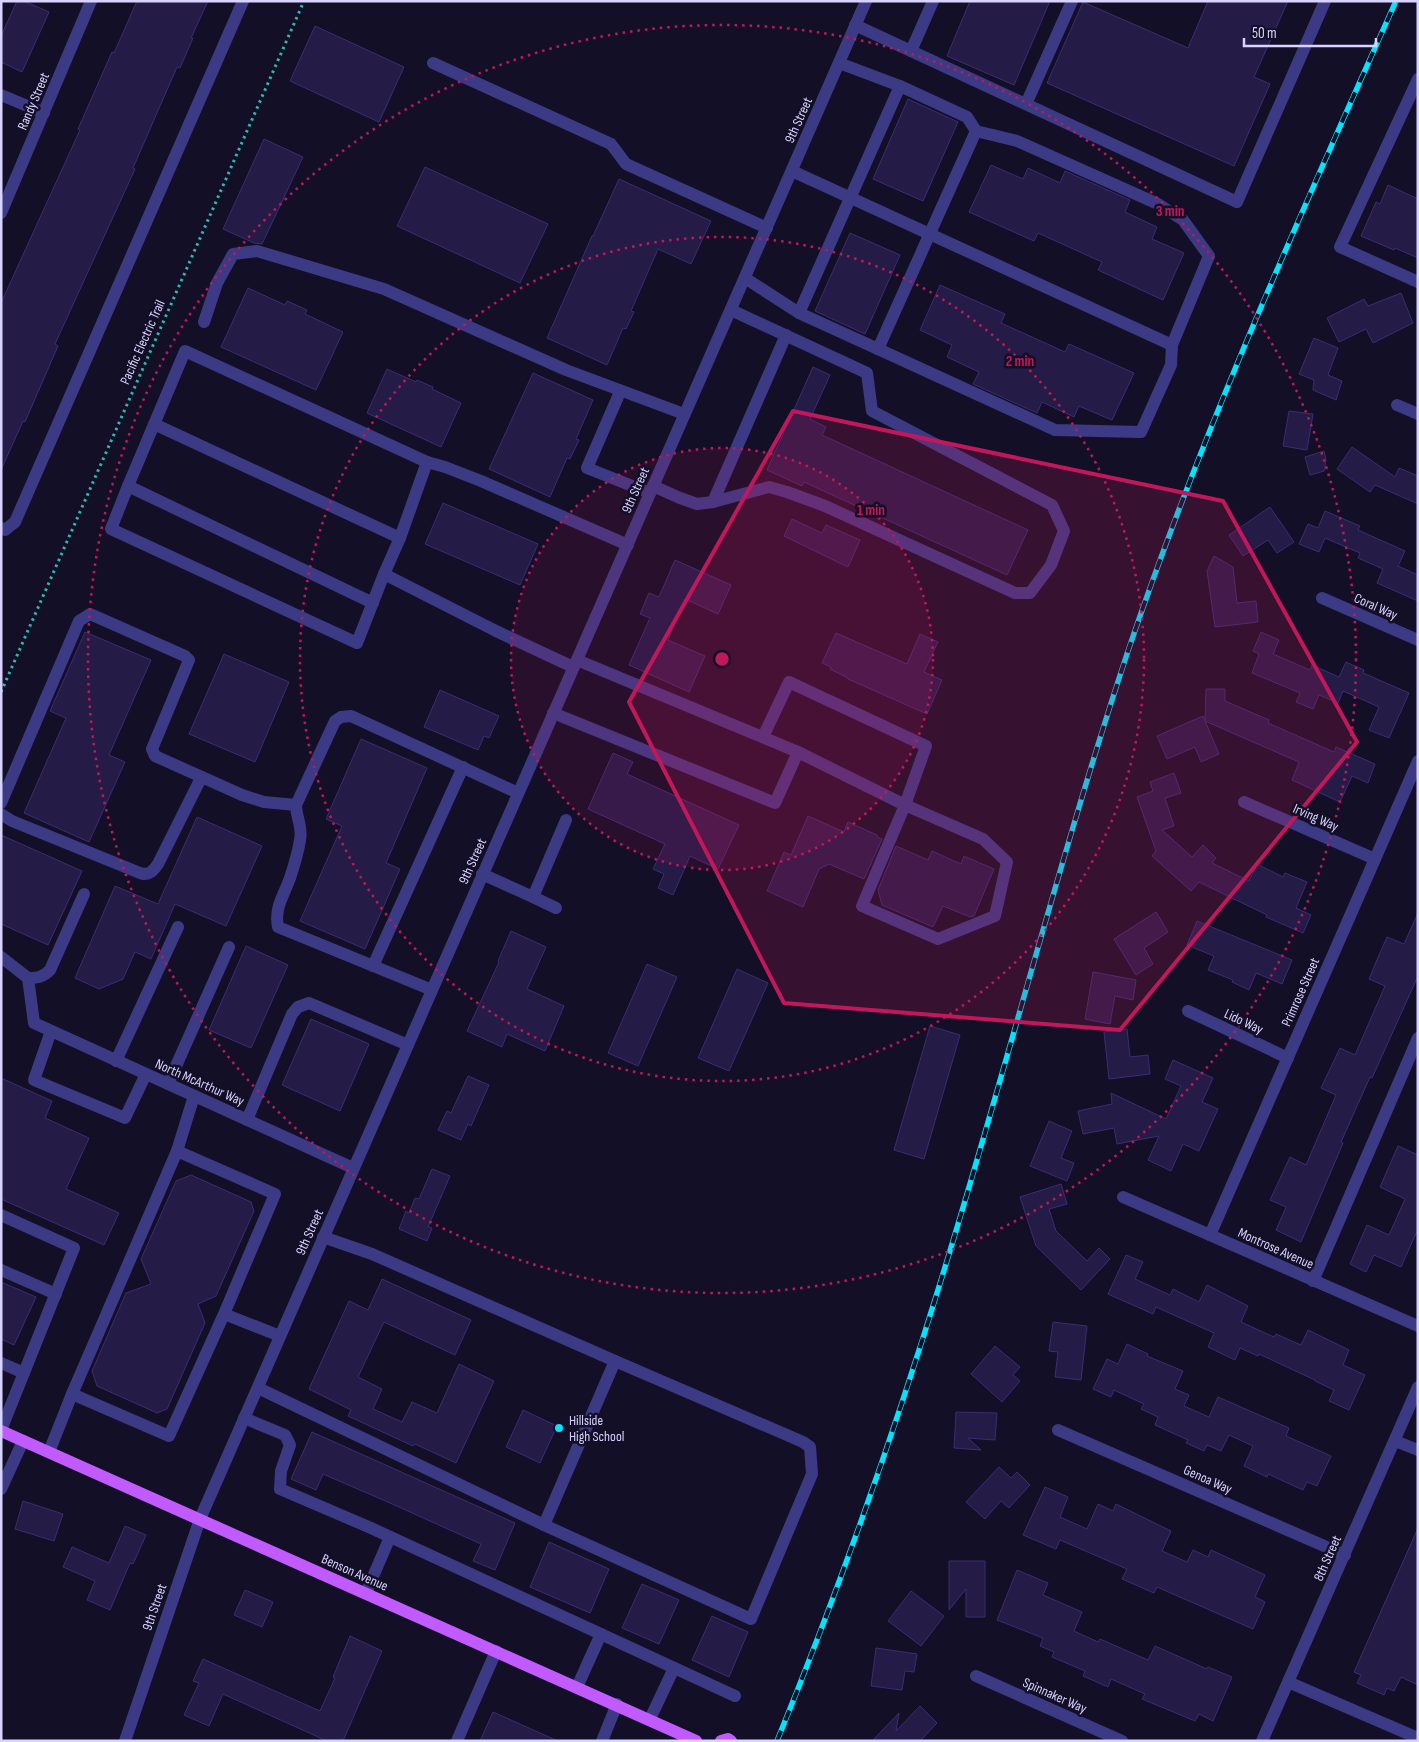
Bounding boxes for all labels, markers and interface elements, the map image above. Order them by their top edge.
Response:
scale bar [1244,15,1376,47]
text: 50 m [1252,24,1277,43]
street label: Randy Street [14,70,53,132]
street label: 9th Street [781,95,816,146]
text: 3 min [1156,202,1184,221]
street label: Pacific Electric Trail [116,297,169,387]
text: 2 min [1006,352,1034,371]
street label: 9th Street [618,465,653,516]
text: 1 min [857,501,885,520]
street label: Coral Way [1351,589,1401,624]
centre of rings [713,650,731,668]
street label: Irving Way [1290,800,1342,835]
street label: 9th Street [455,836,490,887]
street label: Primrose Street [1278,955,1323,1029]
street label: Lido Way [1222,1005,1267,1038]
street label: North McArthur Way [153,1055,248,1110]
street label: 9th Street [292,1207,327,1258]
street label: Montrose Avenue [1235,1224,1316,1273]
place label: Hillside High School [569,1412,624,1445]
marker: Hillside High School [553,1422,565,1434]
street label: Genoa Way [1181,1461,1235,1498]
street label: 8th Street [1310,1533,1345,1584]
street label: Benson Avenue [319,1550,391,1595]
street label: 9th Street [139,1582,170,1633]
street label: Spinnaker Way [1020,1674,1090,1717]

